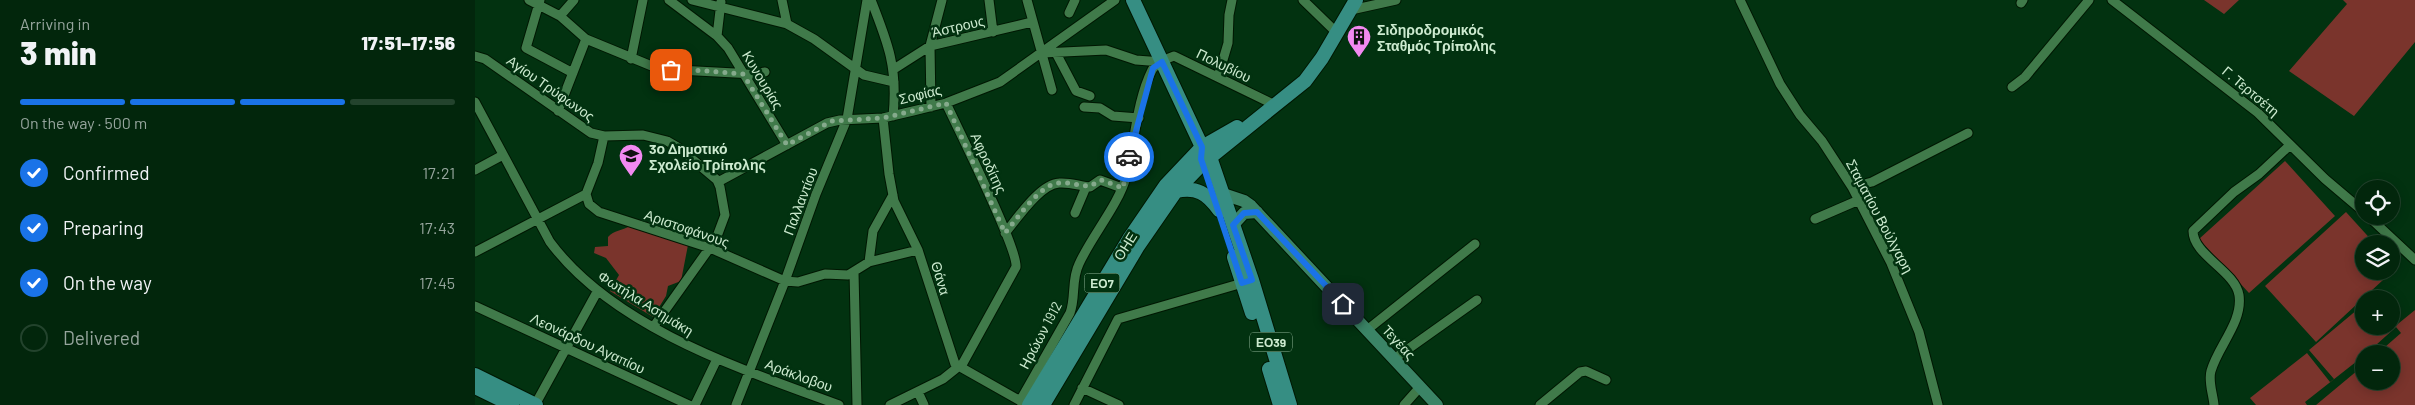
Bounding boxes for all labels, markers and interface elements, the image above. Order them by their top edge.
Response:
street label: Άστρους [930,12,986,40]
text: Arriving in [20,14,90,33]
place label: Σιδηροδρομικός Σταθμός Τρίπολης [1377,21,1496,54]
building icon: Σιδηροδρομικός Σταθμός Τρίπολης [1346,24,1372,58]
text: 17:51–17:56 [361,31,455,54]
text: 3 min [20,33,97,71]
street label: Πολυβίου [1194,45,1254,85]
street label: Κυνουρίας [739,48,787,113]
pin [650,49,692,91]
street label: Αγίου Τρύφωνος [504,51,598,125]
icon: bag [657,56,685,84]
street label: Γ. Τερτσέτη [2219,62,2283,120]
street label: Σοφίας [897,80,943,108]
text: On the way · 500 m [20,113,147,132]
street label: Αφροδίτης [968,130,1011,196]
courier [1104,132,1154,182]
place label: 3ο Δημοτικό Σχολείο Τρίπολης [649,140,766,173]
school or university icon: 3ο Δημοτικό Σχολείο Τρίπολης [618,143,644,177]
icon: car [1115,143,1143,171]
street label: Σταματίου Βούλγαρη [1843,156,1917,276]
icon: check [20,159,48,187]
text: Confirmed [63,161,150,184]
text: 17:21 [422,163,455,182]
street label: Παλλαντίου [779,165,821,237]
map controls [2355,180,2400,390]
button: locate [2355,180,2400,225]
street label: Αριστοφάνους [642,206,732,251]
icon: check [20,214,48,242]
text: Preparing [63,216,144,239]
text: 17:43 [419,218,455,237]
street label: ΟΗΕ [1110,229,1140,263]
button: layers [2355,235,2400,280]
street label: Θάνα [928,259,954,297]
street label: Φωτήλα Ασημάκη [595,267,697,339]
icon: check [20,269,48,297]
text: On the way [63,271,152,294]
text: 17:45 [419,273,455,292]
road number: ΕΟ7 [1085,274,1119,292]
pin [1322,283,1364,325]
icon: home [1329,290,1357,318]
button: + [2355,290,2400,335]
street label: Ηρώων 1912 [1015,298,1065,372]
street label: Λεονάρδου Αγαπίου [528,309,648,377]
street label: Τεγέας [1379,321,1419,363]
text: Delivered [63,326,140,349]
road number: ΕΟ39 [1250,332,1292,352]
button: − [2355,345,2400,390]
street label: Αράκλοβου [763,355,835,395]

